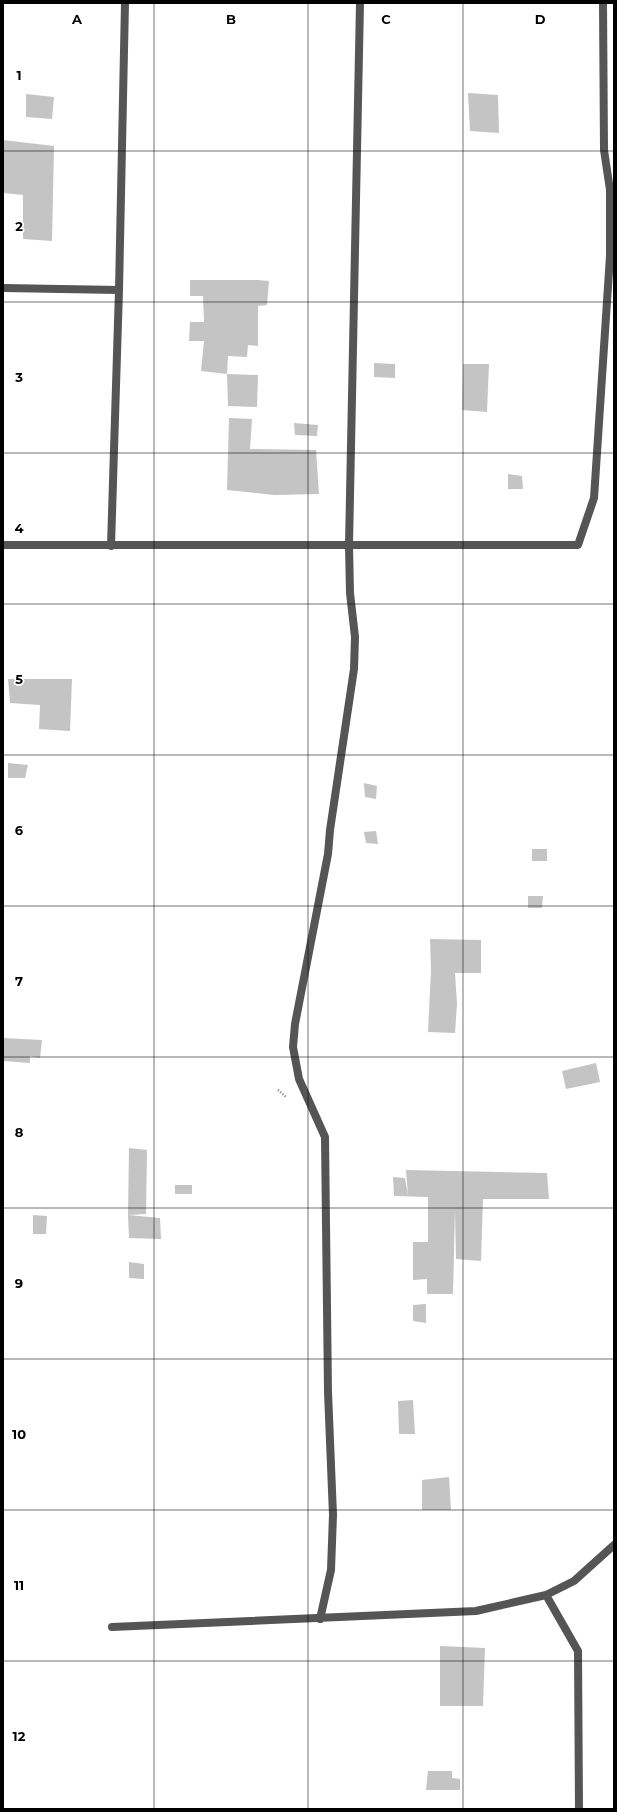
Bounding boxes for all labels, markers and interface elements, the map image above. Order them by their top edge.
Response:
text: A [71,11,83,27]
text: B [226,11,236,27]
text: C [381,11,391,27]
text: D [535,11,546,27]
text: 1 [16,67,22,83]
text: 2 [15,218,23,234]
text: 3 [14,369,23,385]
text: 4 [15,520,24,536]
text: 5 [15,671,23,687]
text: 6 [15,822,24,838]
text: 7 [15,973,23,989]
text: 8 [15,1124,24,1140]
text: 9 [15,1275,23,1291]
text: 10 [12,1426,26,1442]
text: 11 [14,1577,24,1593]
text: 12 [13,1728,26,1744]

